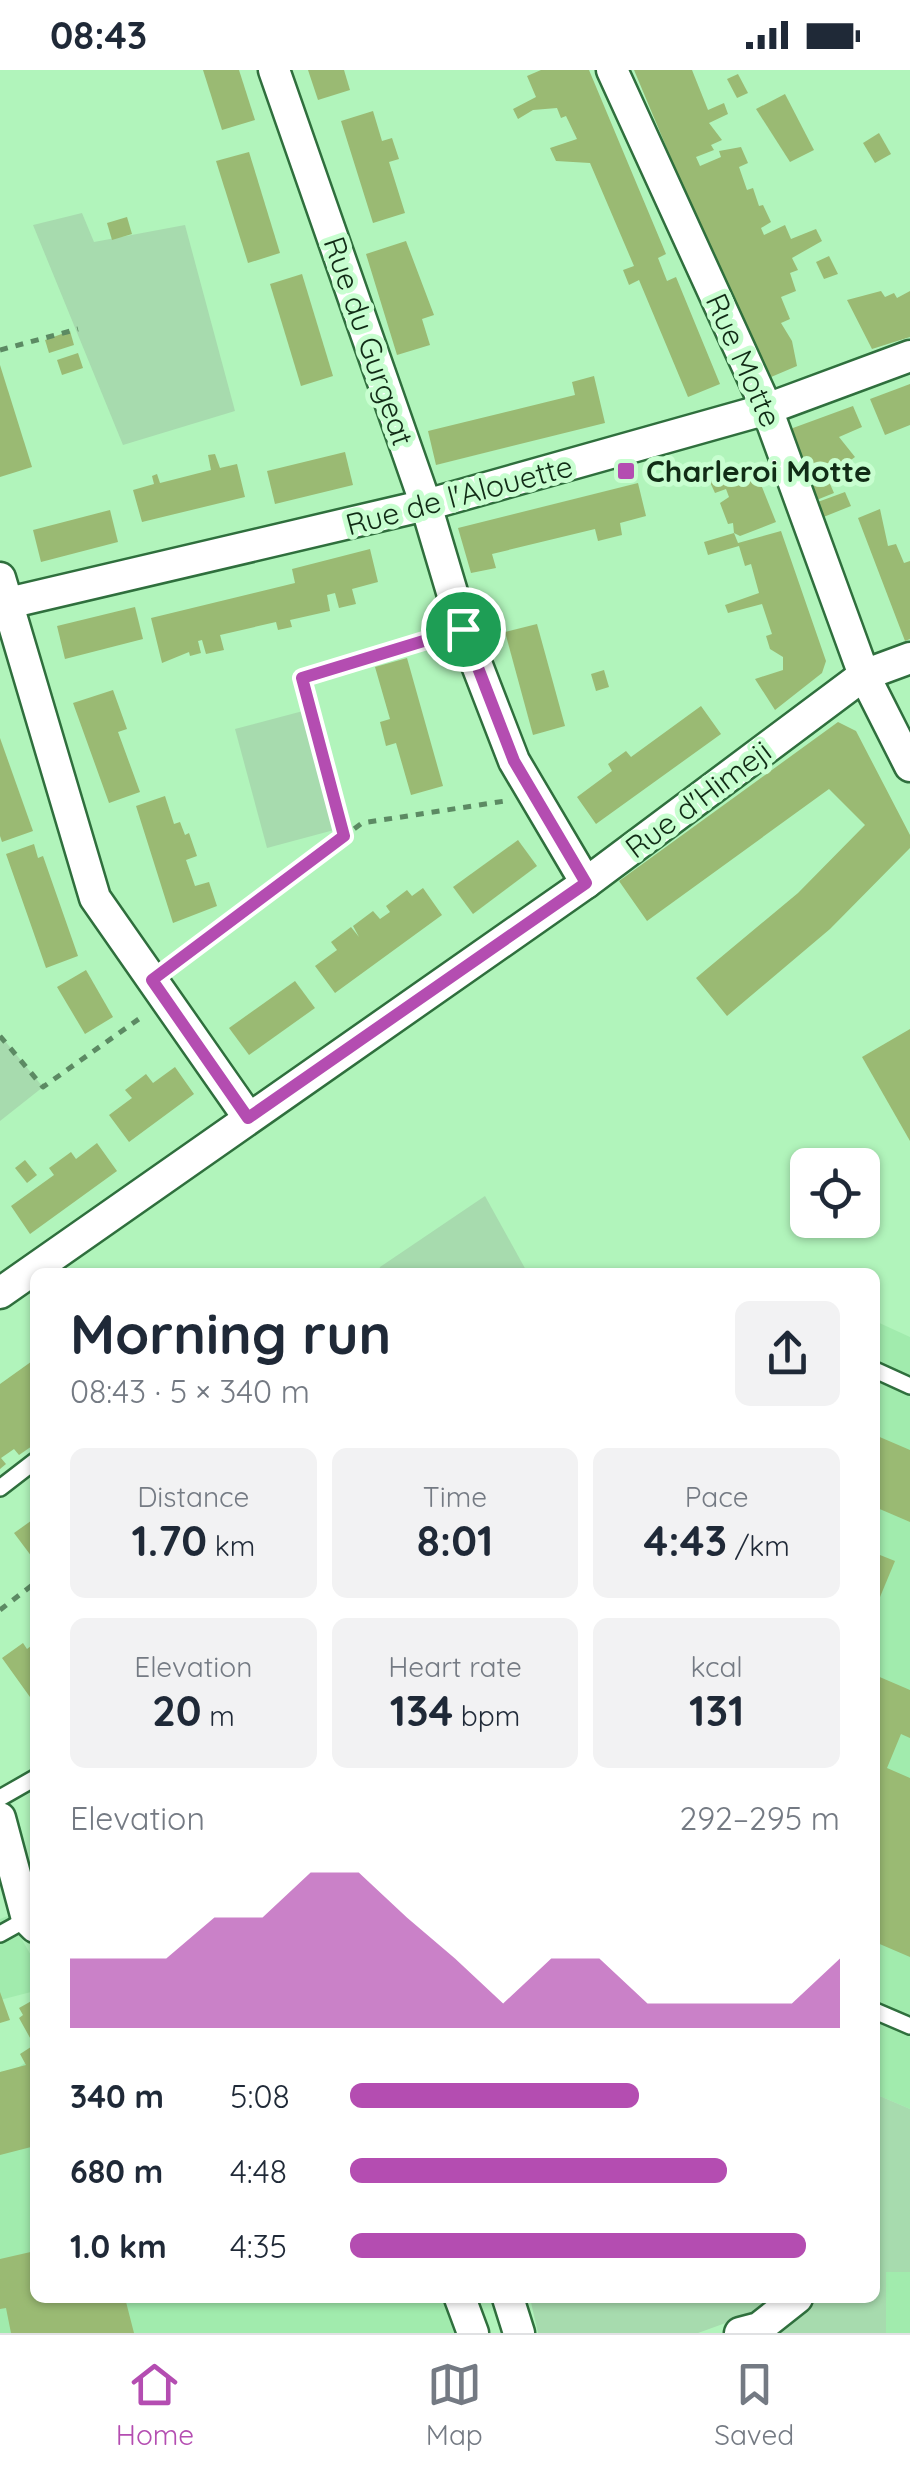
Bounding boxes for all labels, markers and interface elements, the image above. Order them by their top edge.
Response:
text: 08:43 [50,11,147,59]
street label: Rue du Gurgeat [315,232,423,450]
street label: Rue Motte [698,287,790,433]
street label: Rue de l'Alouette [341,446,577,544]
place label: Charleroi Motte [646,452,872,490]
marker: Charleroi Motte [615,460,637,482]
pin [421,587,506,672]
icon: arrive [436,602,491,657]
street label: Rue d'Himeji [618,732,778,866]
map controls [790,1148,880,1238]
button: locate [790,1148,880,1238]
text: Morning run [70,1299,391,1368]
button: share [735,1301,840,1406]
text: 08:43 · 5 × 340 m [70,1371,310,1411]
text: Distance [137,1479,249,1514]
text: Time [423,1479,487,1514]
text: Pace [685,1479,749,1514]
text: 1.70 [131,1514,207,1567]
text: 8:01 [417,1514,493,1567]
text: 4:43 [644,1514,727,1567]
text: km [207,1528,255,1563]
text: /km [727,1528,790,1563]
text: Elevation [134,1649,252,1684]
text: Heart rate [388,1649,522,1684]
text: kcal [691,1649,743,1684]
text: 20 [152,1684,202,1737]
text: 134 [390,1684,453,1737]
text: 131 [689,1684,744,1737]
text: m [202,1698,235,1733]
text: bpm [453,1698,520,1733]
text: Elevation [70,1798,205,1838]
text: 292–295 m [679,1798,840,1838]
text: 340 m [70,2076,164,2116]
text: 5:08 [230,2076,290,2116]
text: 680 m [70,2151,163,2191]
text: 4:48 [230,2151,287,2191]
text: 1.0 km [70,2226,167,2266]
text: 4:35 [230,2226,287,2266]
tab: Home [116,2357,194,2452]
tab: Map [426,2357,483,2452]
tab: Saved [714,2357,794,2452]

